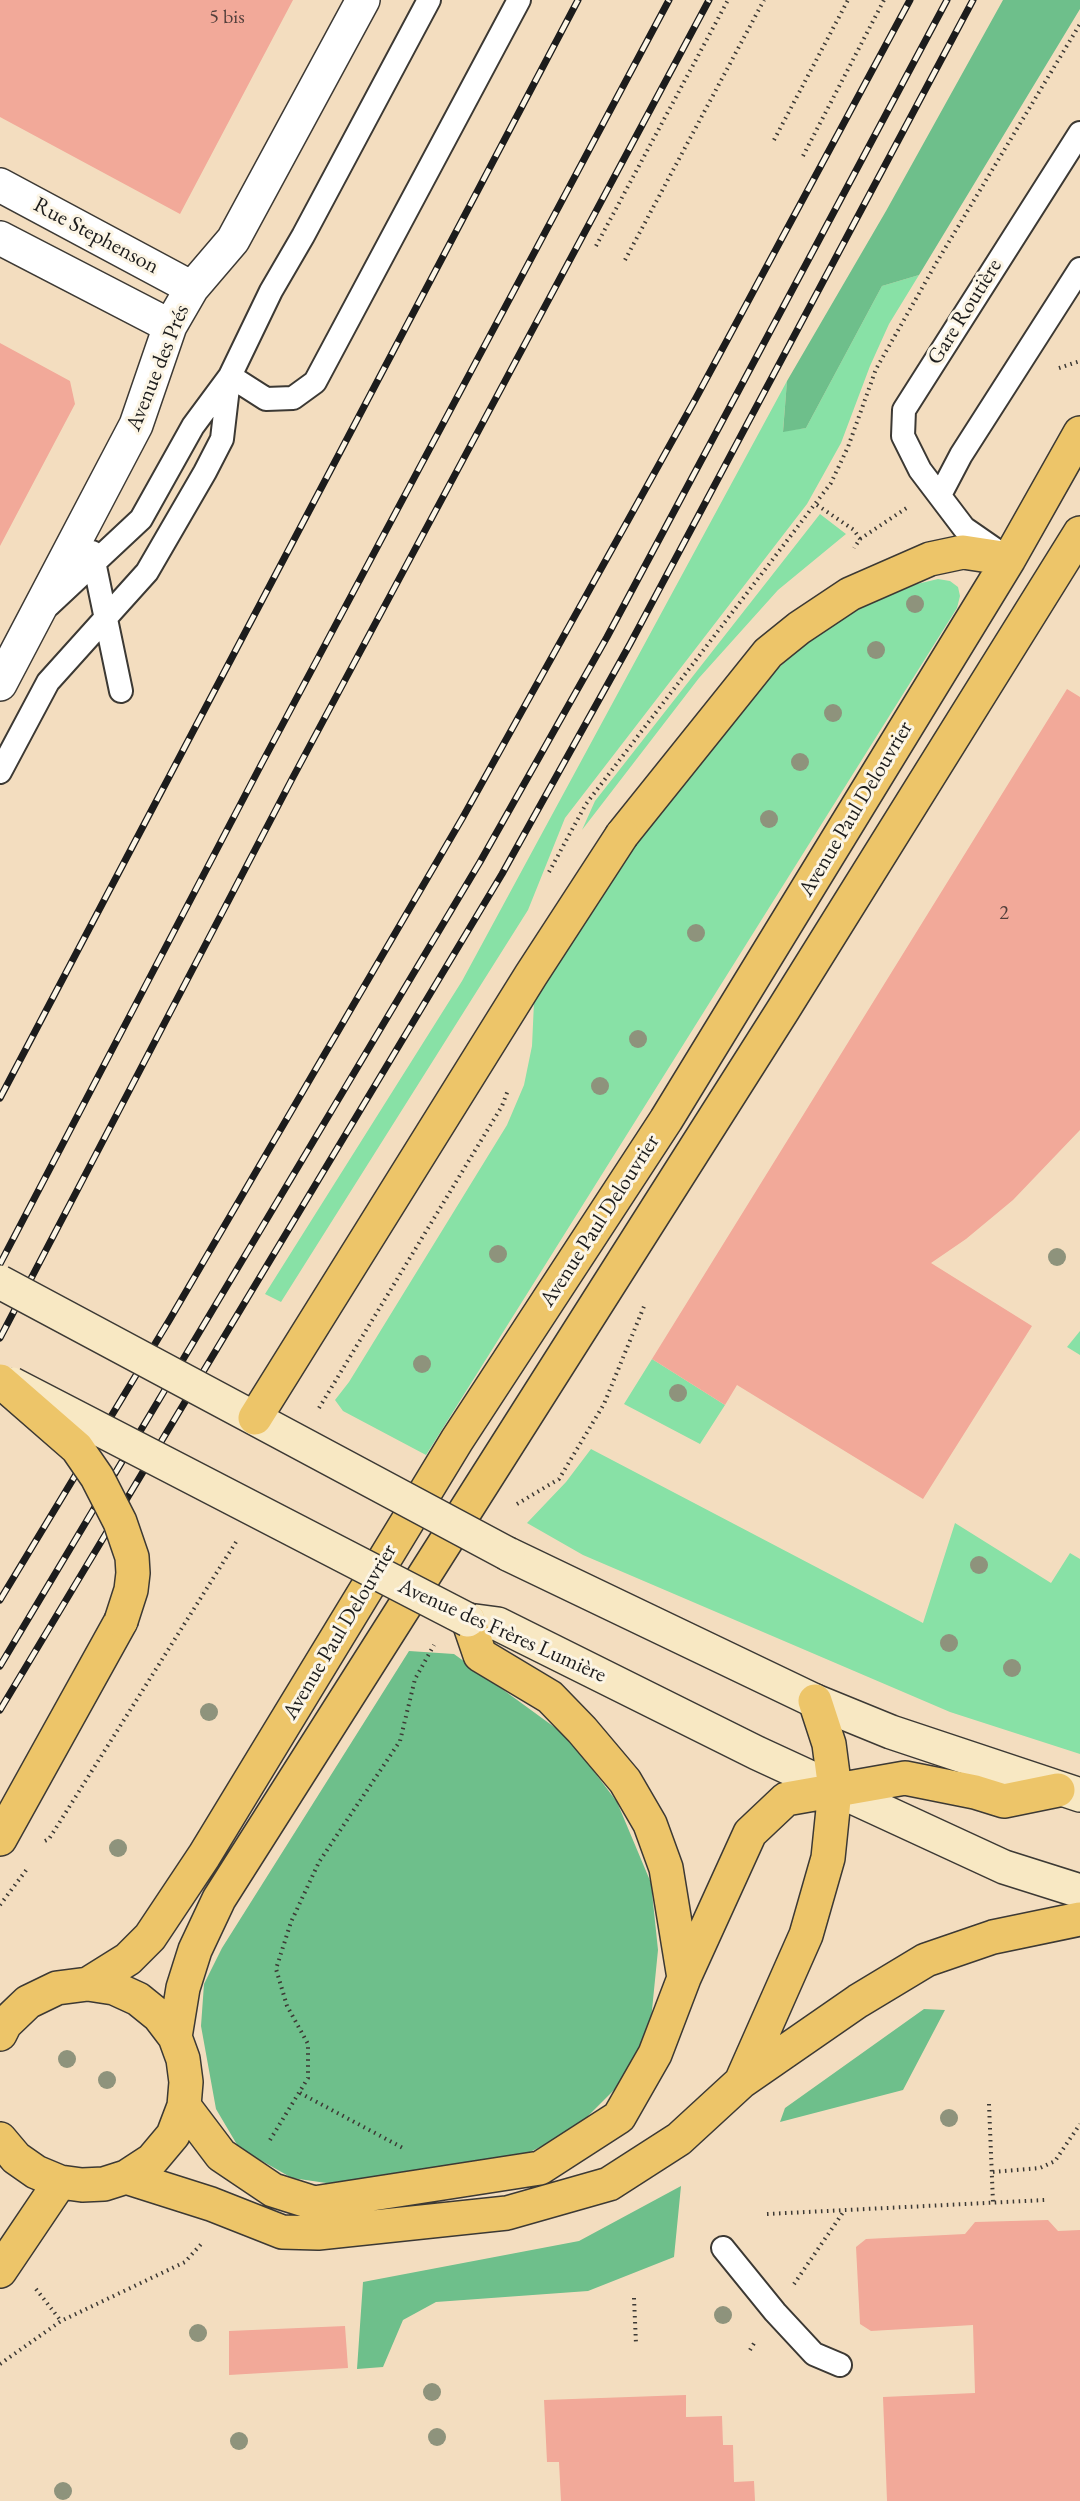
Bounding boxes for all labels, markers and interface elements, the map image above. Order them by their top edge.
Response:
house number: 5 bis [209,6,245,30]
street label: Rue Stephenson [29,192,163,280]
street label: Gare Routière [922,254,1008,370]
street label: Avenue des Prés [121,301,195,435]
street label: Avenue Paul Delouvrier [793,717,919,901]
house number: 2 [999,902,1009,926]
street label: Avenue Paul Delouvrier [535,1130,665,1312]
street label: Avenue Paul Delouvrier [277,1540,403,1724]
street label: Avenue des Frères Lumière [394,1573,610,1689]

